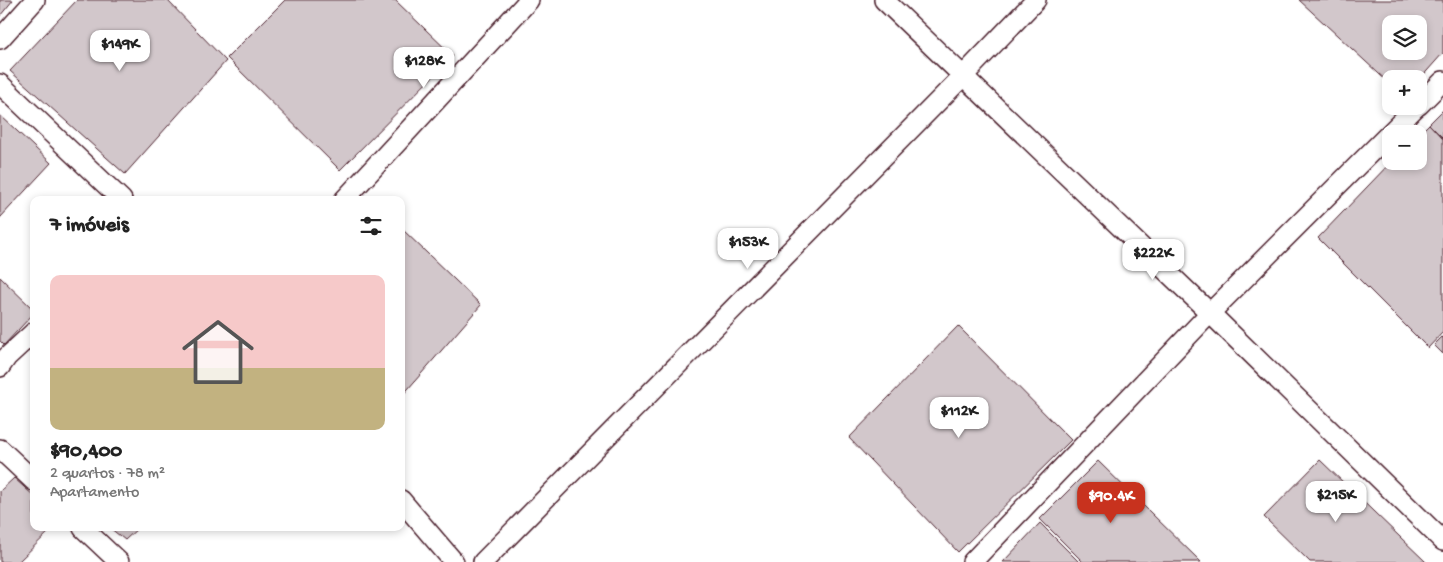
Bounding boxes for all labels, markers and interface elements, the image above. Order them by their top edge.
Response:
map controls [1382,15,1427,170]
button: layers [1382,15,1427,60]
pin: $149K [85,30,155,72]
text: $149K [101,36,139,55]
pin: $128K [389,46,459,89]
text: $128K [404,53,444,72]
button: + [1382,70,1427,115]
button: − [1382,125,1427,170]
icon: filters [357,212,385,240]
text: 7 imóveis [50,214,129,239]
pin: $153K [713,228,783,270]
text: $153K [728,234,768,253]
pin: $222K [1118,238,1188,281]
text: $222K [1133,245,1173,264]
icon: home [173,307,263,397]
pin: $112K [924,396,994,439]
text: $112K [941,403,977,422]
text: $90,400 [50,440,122,465]
text: 2 quartos · 78 m² [50,465,165,484]
pin: $215K [1301,480,1371,523]
pin: $90.4K [1070,482,1152,524]
text: Apartamento [50,484,139,503]
text: $215K [1317,487,1355,506]
text: $90.4K [1088,488,1134,507]

